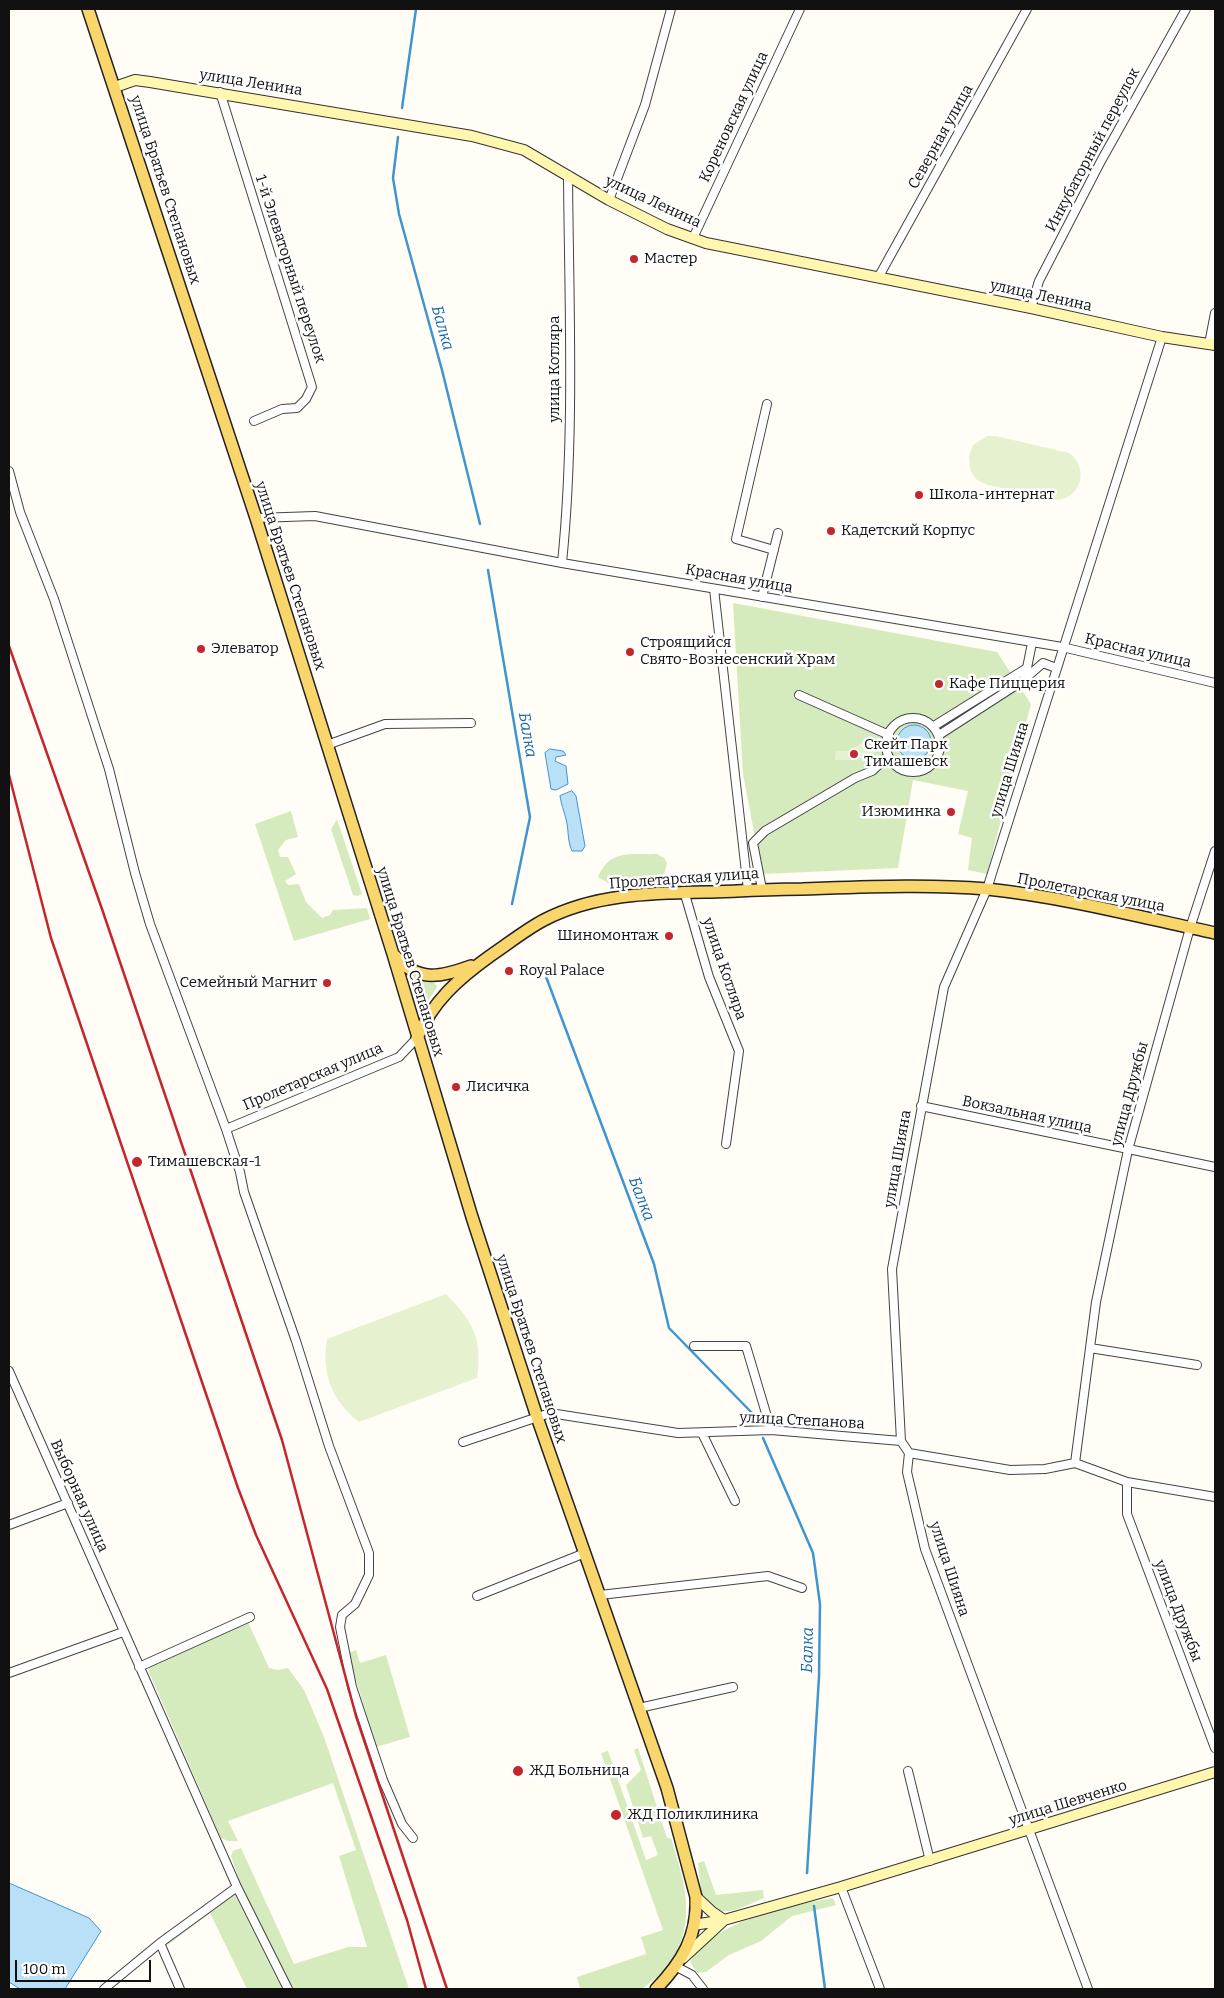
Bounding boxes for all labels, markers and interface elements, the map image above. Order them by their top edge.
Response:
street label: Кореновская улица [696,49,772,185]
street label: Инкубаторный переулок [1042,65,1144,235]
street label: улица Ленина [198,66,304,100]
street label: Северная улица [905,82,977,192]
street label: улица Братьев Степановых [126,93,204,287]
street label: улица Ленина [602,172,704,232]
street label: 1-й Элеваторный переулок [251,173,329,365]
place label: Мастер [644,250,697,268]
marker: Мастер [628,253,640,265]
street label: улица Ленина [988,276,1094,316]
water label: Балка [426,303,458,353]
street label: улица Котляра [546,316,564,422]
street label: улица Братьев Степановых [251,479,329,673]
place label: Школа-интернат [929,486,1055,504]
marker: Школа-интернат [913,489,925,501]
place label: Кадетский Корпус [841,522,975,540]
marker: Кадетский Корпус [825,525,837,537]
street label: Красная улица [684,561,794,597]
street label: Красная улица [1083,630,1193,672]
place label: Строящийся Свято-Вознесенский Храм [640,634,835,669]
place label: Элеватор [211,640,279,658]
marker: Элеватор [195,643,207,655]
marker: Строящийся Свято-Вознесенский Храм [624,646,636,658]
place label: Кафе Пиццерия [949,675,1065,693]
marker: Кафе Пиццерия [933,678,945,690]
water label: Балка [514,711,540,759]
street label: улица Шияна [987,720,1033,820]
place label: Скейт Парк Тимашевск [864,736,948,771]
marker: Скейт Парк Тимашевск [848,748,860,760]
place label: Изюминка [861,803,941,821]
marker: Изюминка [945,806,957,818]
street label: улица Братьев Степановых [373,865,447,1059]
street label: Пролетарская улица [609,865,759,893]
street label: Пролетарская улица [1016,870,1166,916]
street label: улица Котляра [698,916,750,1022]
place label: Шиномонтаж [557,927,659,945]
marker: Шиномонтаж [663,930,675,942]
place label: Royal Palace [519,962,605,980]
marker: Royal Palace [503,965,515,977]
place label: Семейный Магнит [180,974,317,992]
marker: Семейный Магнит [321,977,333,989]
street label: Пролетарская улица [240,1039,386,1115]
street label: улица Дружбы [1107,1040,1153,1148]
place label: Лисичка [466,1078,529,1096]
marker: Лисичка [450,1081,462,1093]
street label: Вокзальная улица [960,1092,1094,1138]
street label: улица Шияна [881,1109,915,1209]
place label: Тимашевская-1 [148,1153,261,1171]
marker: Тимашевская-1 [130,1155,144,1169]
water label: Балка [624,1174,658,1224]
street label: улица Братьев Степановых [492,1252,570,1446]
street label: улица Степанова [739,1409,865,1433]
street label: Выборная улица [46,1437,112,1555]
street label: улица Шияна [925,1519,973,1619]
street label: улица Дружбы [1150,1558,1206,1664]
water label: Балка [798,1627,818,1673]
place label: ЖД Больница [529,1762,630,1780]
marker: ЖД Больница [511,1764,525,1778]
street label: улица Шевченко [1007,1777,1129,1829]
place label: ЖД Поликлиника [627,1806,759,1824]
marker: ЖД Поликлиника [609,1808,623,1822]
scale bar [18,1950,154,1982]
text: 100 m [23,1960,66,1978]

